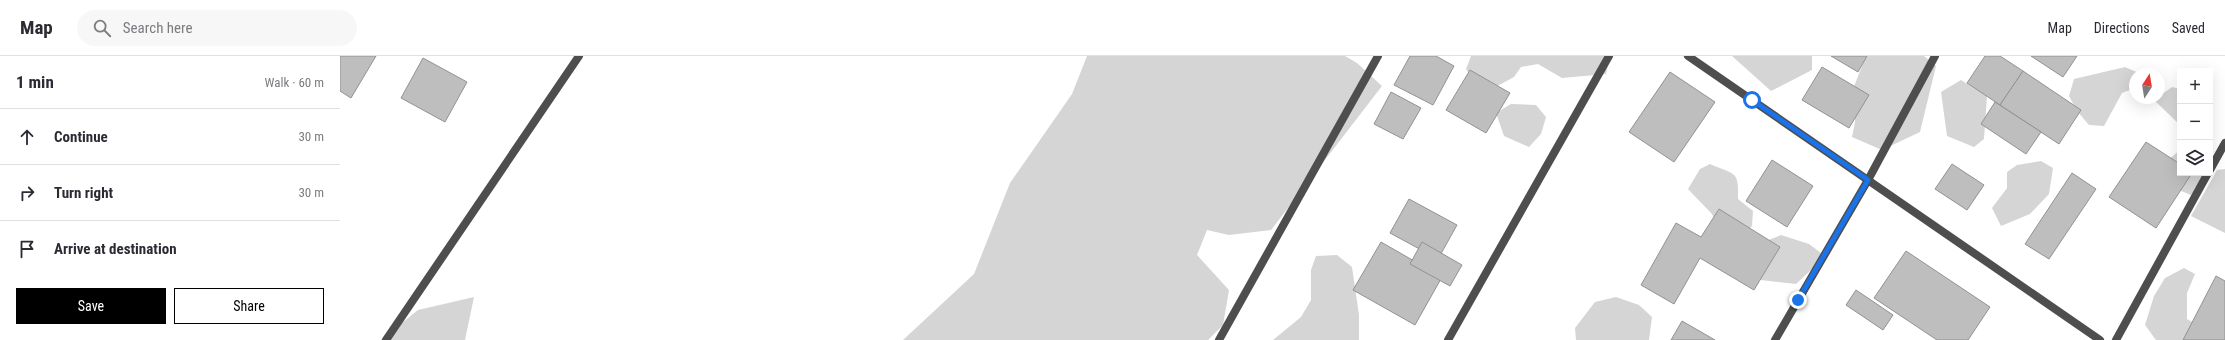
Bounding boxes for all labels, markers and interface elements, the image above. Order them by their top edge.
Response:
search box [77,10,357,46]
text: Map [20,16,53,39]
icon: search [91,17,113,39]
text: Search here [123,19,193,37]
text: Map [2048,20,2072,36]
text: Directions [2094,20,2150,36]
text: Saved [2172,20,2205,36]
north arrow [2129,68,2165,104]
map controls [2177,68,2213,176]
button: + [2177,68,2213,104]
text: 1 min [16,72,54,92]
text: Walk · 60 m [264,75,324,90]
route start [1743,91,1761,109]
button: − [2177,104,2213,140]
icon: ahead [16,126,38,148]
text: Continue [54,128,108,146]
text: 30 m [298,129,324,144]
button: layers [2177,140,2213,176]
icon: right [16,182,38,204]
text: Turn right [54,184,113,202]
text: 30 m [298,185,324,200]
icon: arrive [16,238,38,260]
text: Arrive at destination [54,240,177,258]
button: Save [16,288,166,324]
button: Share [174,288,324,324]
route end [1789,291,1807,309]

